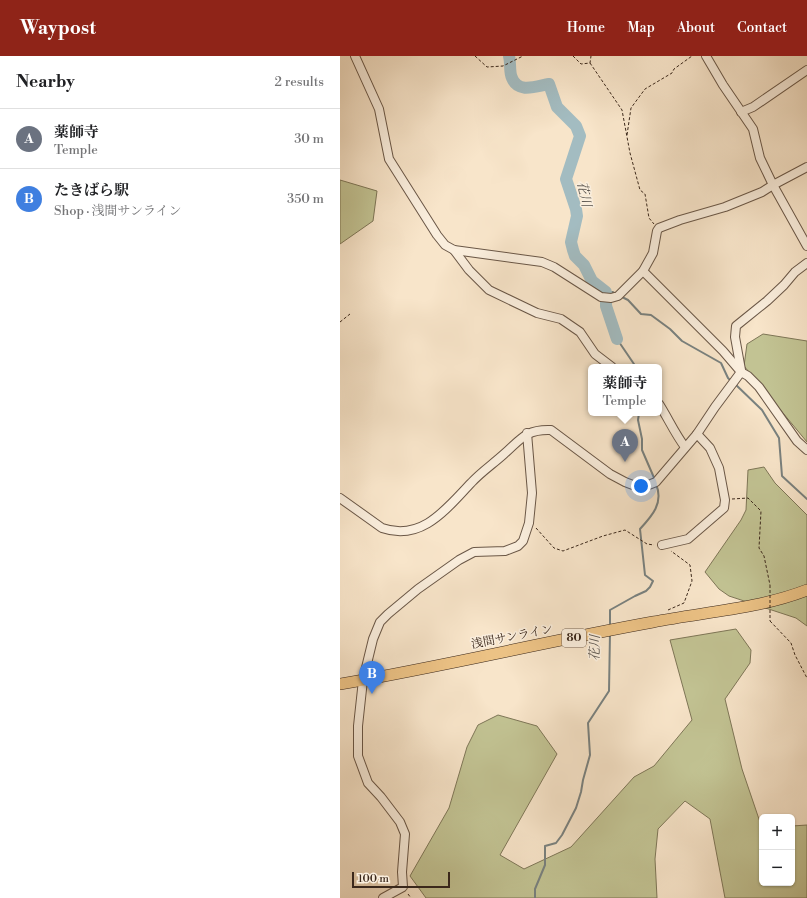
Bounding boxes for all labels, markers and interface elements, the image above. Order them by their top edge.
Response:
text: Waypost [20,16,96,40]
text: Home [567,19,605,37]
text: Map [627,19,655,37]
text: About [677,19,715,37]
text: Contact [737,19,787,37]
text: Nearby [16,71,75,93]
text: 2 results [275,74,324,90]
text: 薬師寺 [54,123,99,142]
text: A [24,131,34,147]
text: 30 m [294,131,324,147]
text: Temple [54,142,98,158]
water label: 花川 [573,180,595,210]
text: たきばら駅 [54,181,129,200]
text: B [24,191,34,207]
text: 350 m [287,191,324,207]
text: Shop · 浅間サンライン [54,203,182,219]
popup [588,364,662,416]
text: 薬師寺 [602,374,648,393]
text: Temple [602,393,646,409]
pin: A [612,429,638,462]
your location [631,476,651,496]
street label: 浅間サンライン [470,622,554,652]
road number: 80 [562,629,586,647]
water label: 花川 [587,633,603,661]
pin: B [359,661,385,694]
map controls [759,814,795,886]
button: + [759,814,795,850]
button: − [759,850,795,886]
scale bar [352,870,450,889]
text: 100 m [358,872,389,886]

